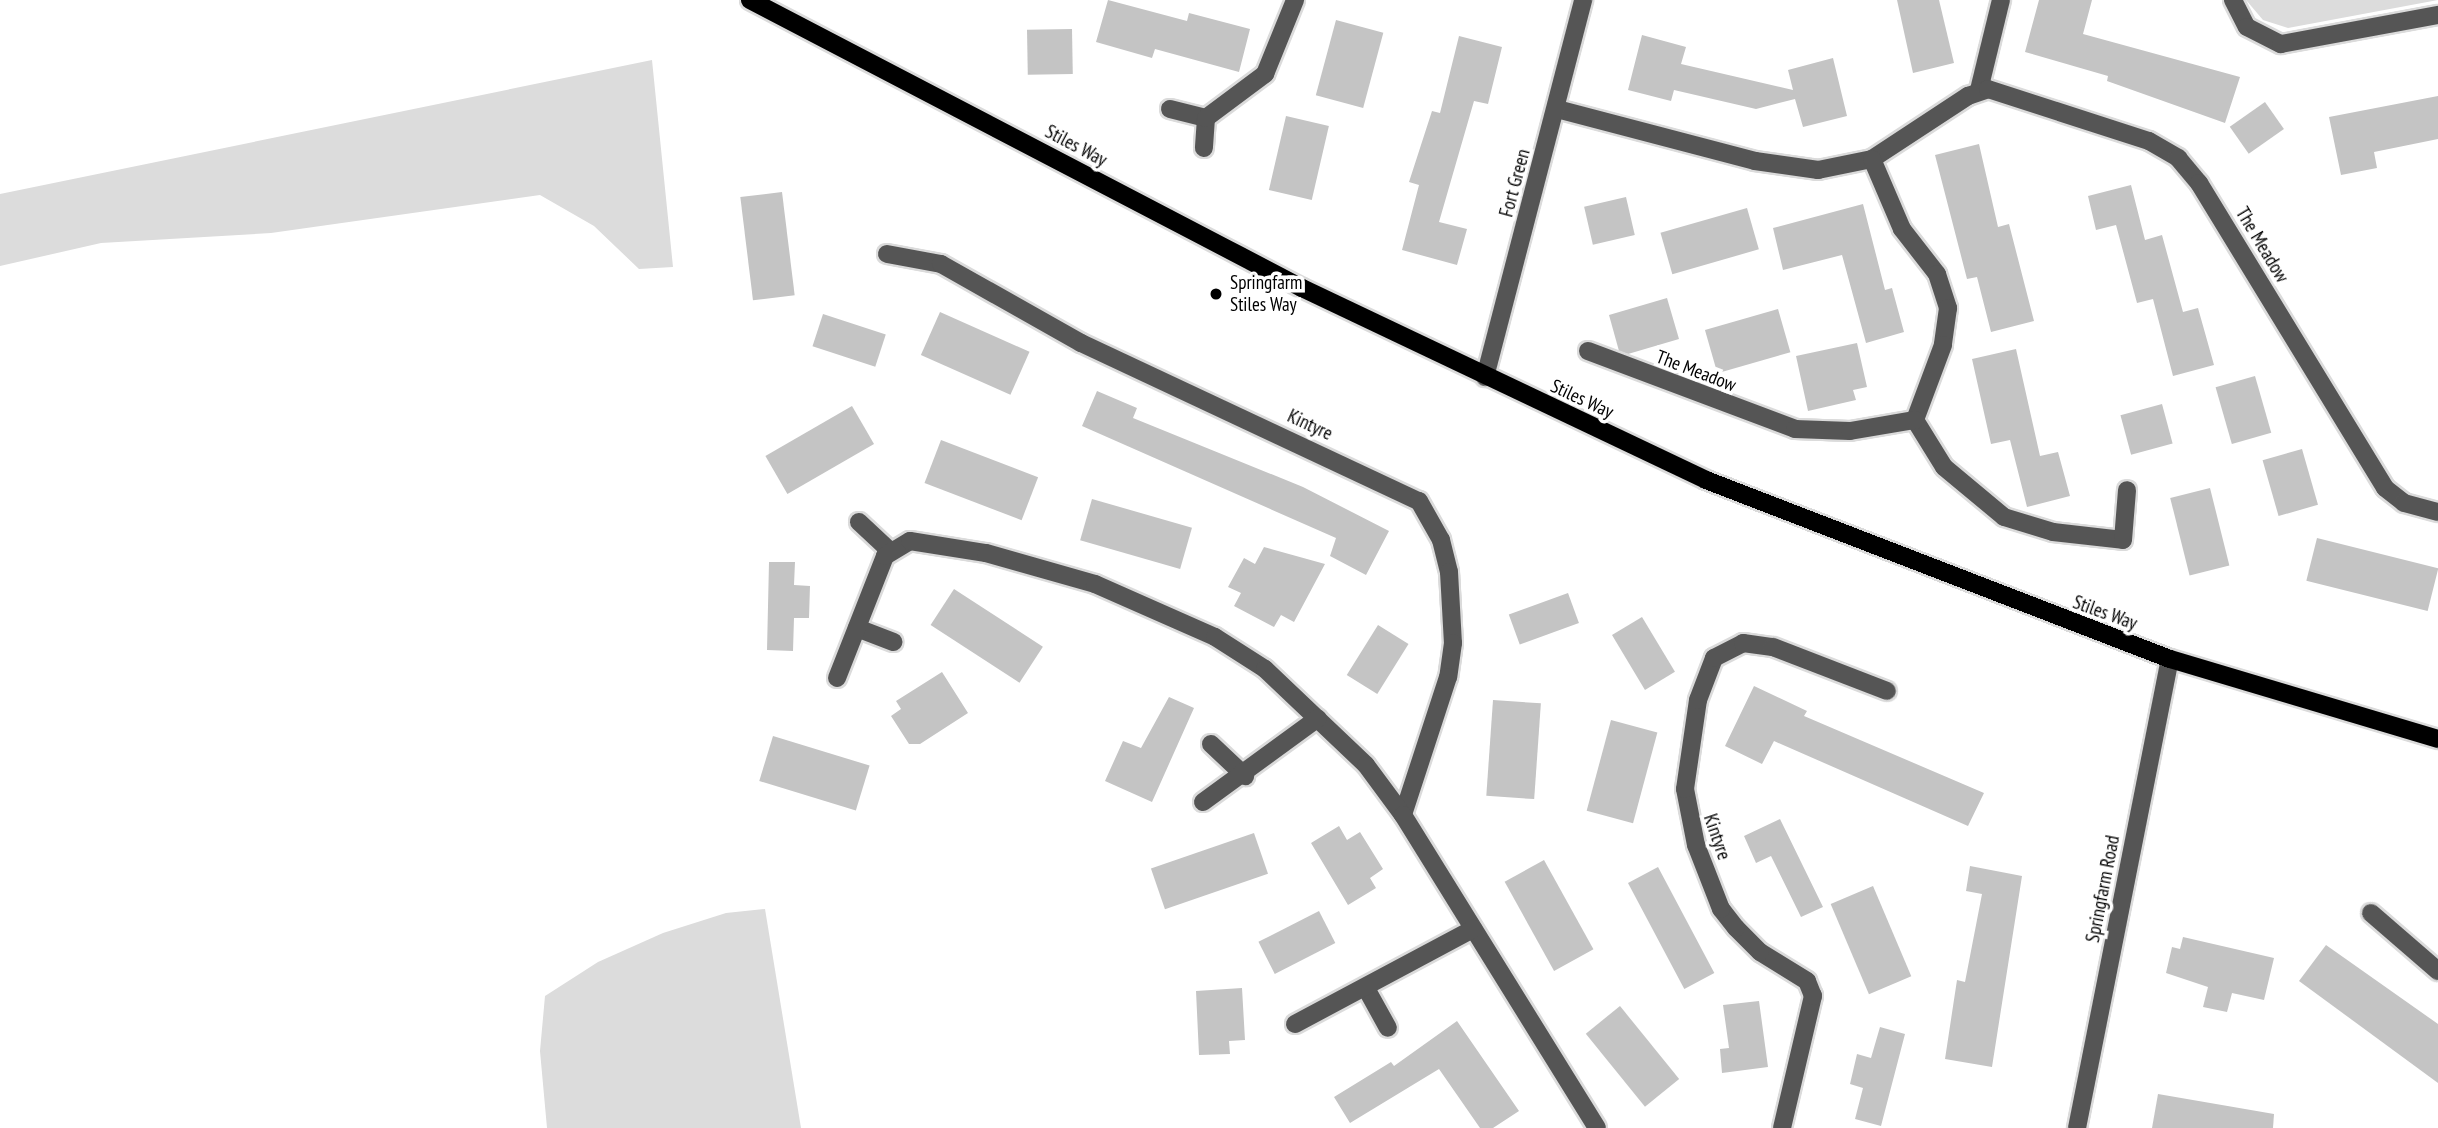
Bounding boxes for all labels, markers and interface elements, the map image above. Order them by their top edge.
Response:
street label: Stiles Way [1041,120,1111,172]
street label: Fort Green [1495,147,1535,219]
street label: The Meadow [2231,203,2293,287]
place label: Springfarm Stiles Way [1230,272,1302,316]
marker: Springfarm Stiles Way [1208,286,1224,302]
street label: The Meadow [1653,345,1739,397]
street label: Stiles Way [1547,374,1617,424]
street label: Kintyre [1284,405,1336,445]
street label: Stiles Way [2070,591,2140,635]
street label: Kintyre [1699,811,1735,863]
street label: Springfarm Road [2081,833,2125,945]

